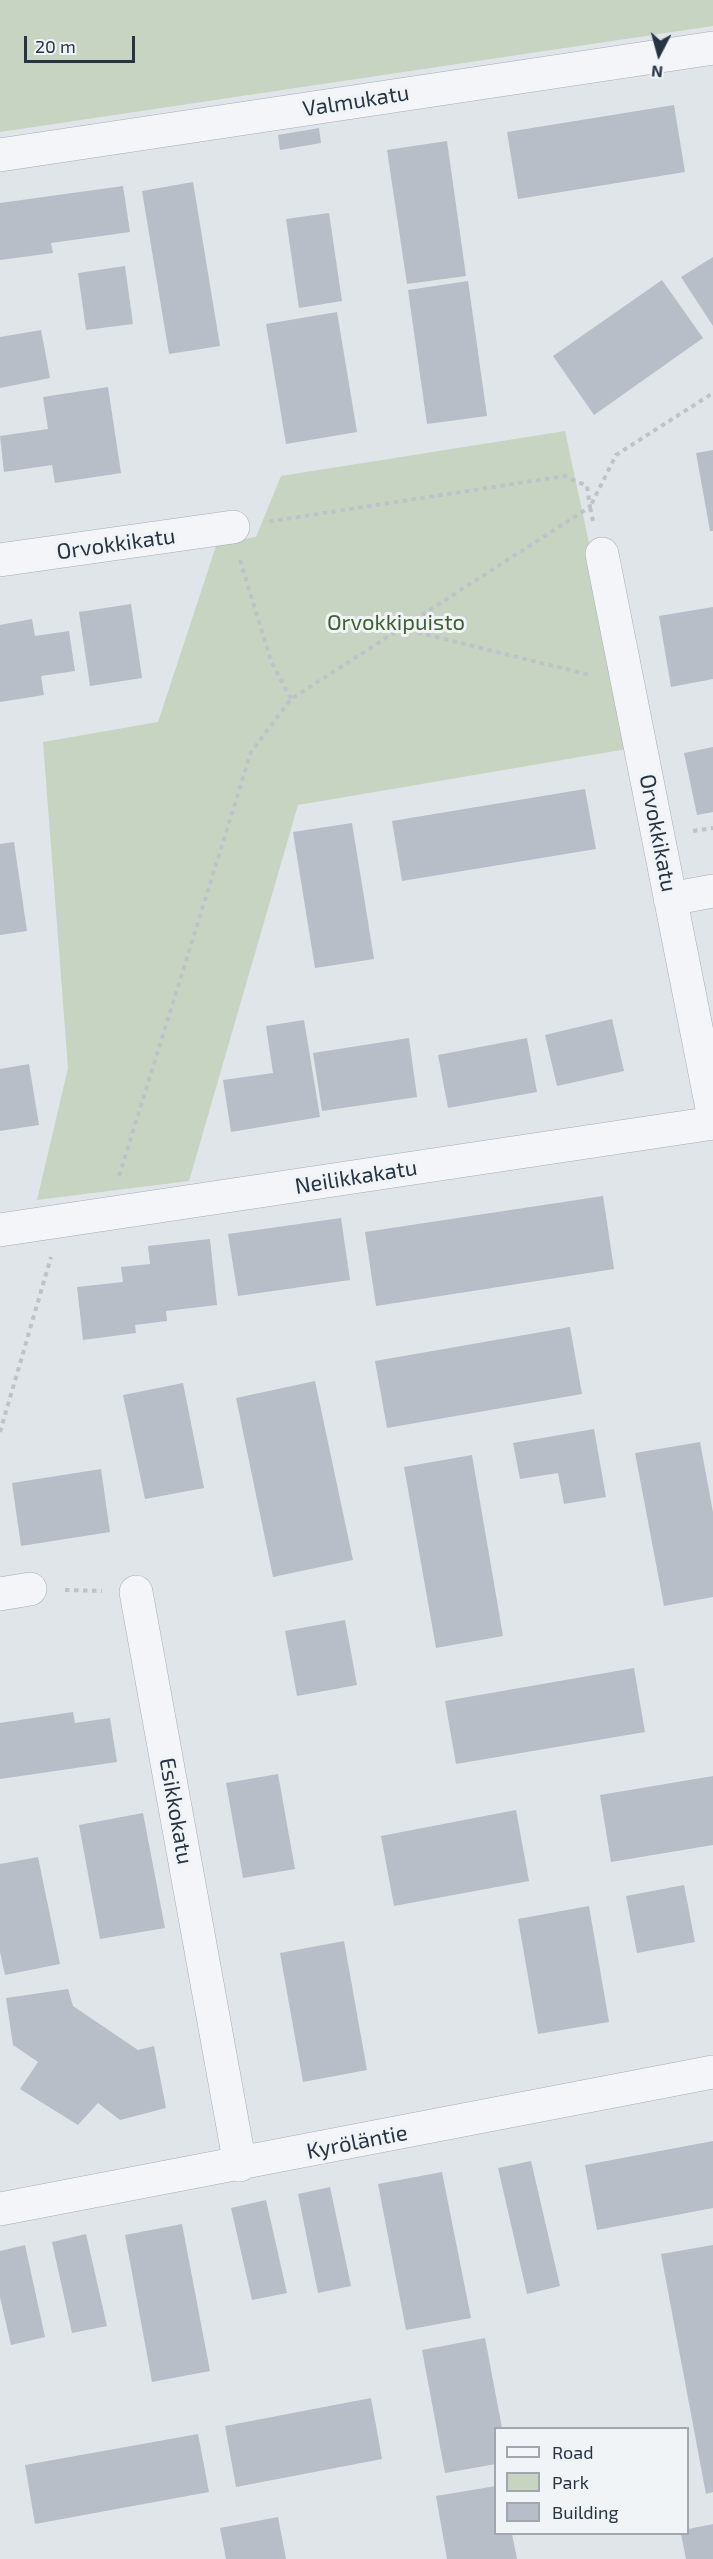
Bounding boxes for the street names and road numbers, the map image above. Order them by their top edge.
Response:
street label: Valmukatu [301,80,411,122]
street label: Orvokkikatu [55,523,177,565]
street label: Orvokkikatu [634,772,682,894]
street label: Neilikkakatu [293,1154,419,1200]
street label: Esikkokatu [154,1756,198,1866]
street label: Kyröläntie [304,2119,410,2165]

